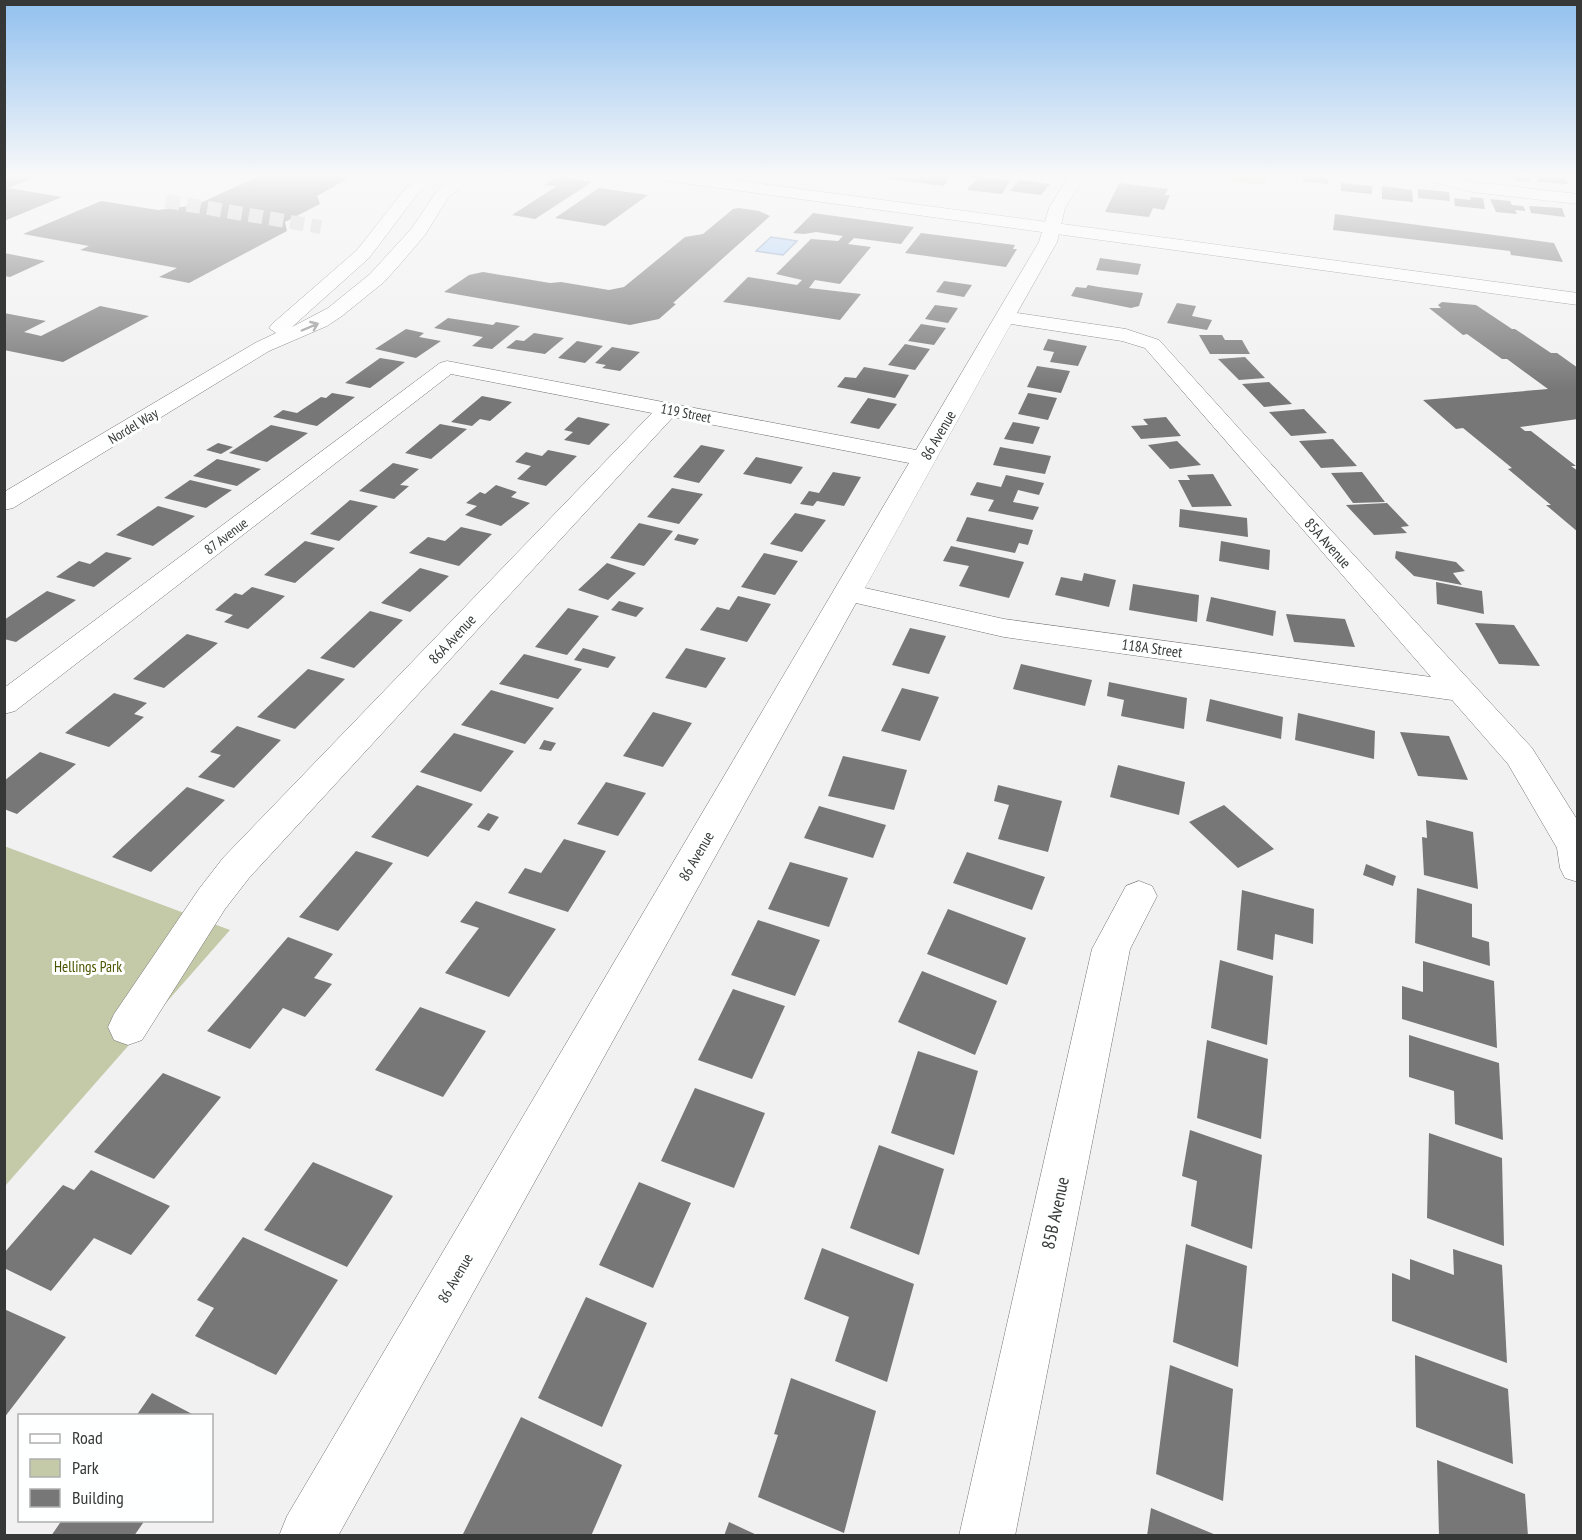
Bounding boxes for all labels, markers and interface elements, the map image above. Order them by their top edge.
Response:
one-way arrow [300,321,318,332]
street label: 119 Street [659,399,713,427]
street label: Nordel Way [105,404,162,448]
street label: 86 Avenue [916,407,960,463]
street label: 87 Avenue [201,514,252,558]
street label: 85A Avenue [1301,514,1355,572]
street label: 86A Avenue [424,610,480,668]
street label: 118A Street [1120,634,1184,662]
street label: 86 Avenue [674,828,718,884]
park label: Hellings Park [54,957,122,976]
street label: 85B Avenue [1036,1175,1074,1251]
street label: 86 Avenue [433,1250,477,1306]
legend [18,1414,213,1522]
text: Road [72,1426,103,1449]
text: Park [72,1456,99,1479]
text: Building [72,1486,124,1509]

